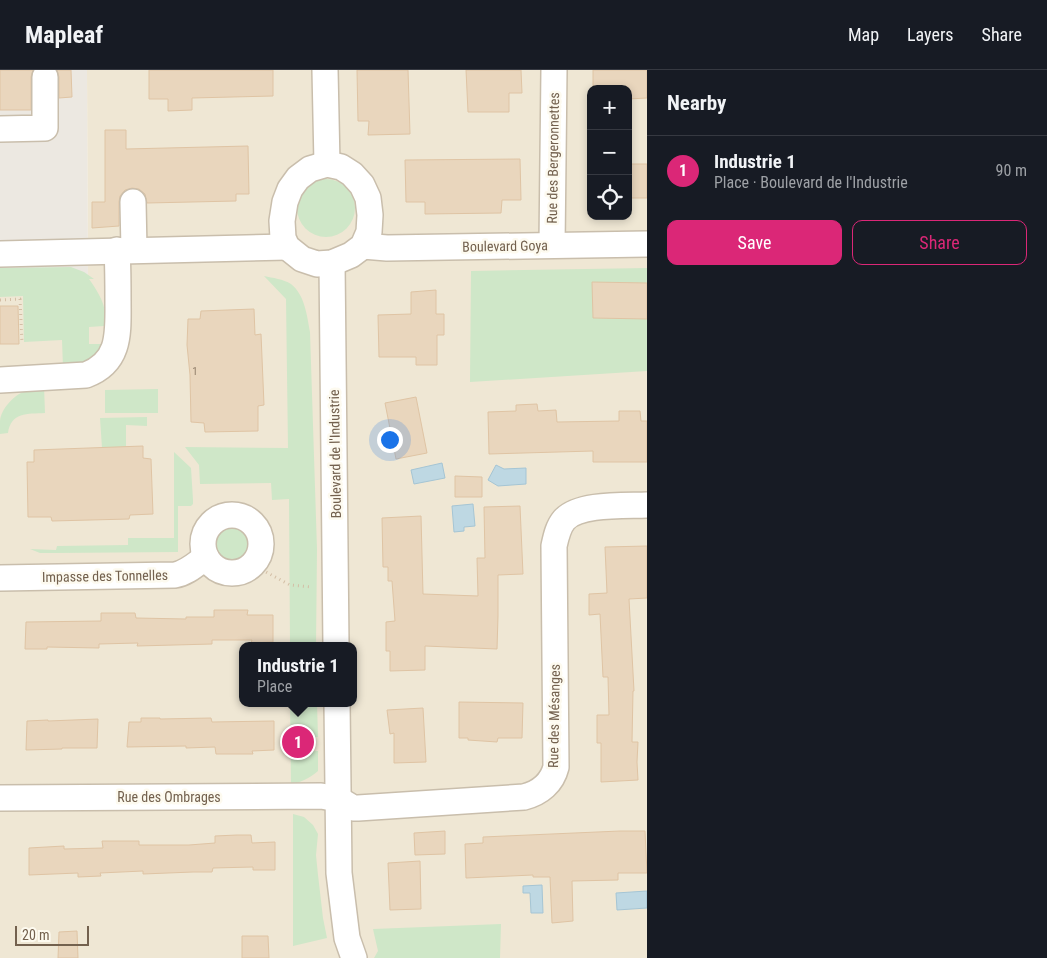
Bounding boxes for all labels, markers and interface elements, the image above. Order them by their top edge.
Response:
text: Mapleaf [25,21,103,49]
text: Map [848,24,879,45]
text: Layers [907,24,954,45]
text: Share [982,24,1022,45]
map controls [587,85,632,220]
button: + [587,85,632,130]
text: Nearby [667,91,726,115]
street label: Rue des Bergeronnettes [544,92,562,224]
button: − [587,130,632,175]
text: Industrie 1 [714,150,796,173]
text: 1 [679,161,687,180]
text: 90 m [995,161,1027,180]
text: Place · Boulevard de l'Industrie [714,173,908,192]
button: locate [587,175,632,220]
button: Save [667,220,842,265]
button: Share [852,220,1027,265]
street label: Boulevard Goya [462,237,548,255]
house number: 1 [192,365,198,378]
street label: Boulevard de l'Industrie [326,389,344,519]
your location [377,427,403,453]
street label: Impasse des Tonnelles [42,567,168,585]
popup [239,642,357,707]
text: Industrie 1 [257,654,339,677]
street label: Rue des Mésanges [545,664,563,768]
text: Place [257,677,292,696]
pin: 1 [282,723,314,761]
street label: Rue des Ombrages [117,789,221,805]
scale bar [15,923,89,946]
text: 20 m [22,927,50,943]

